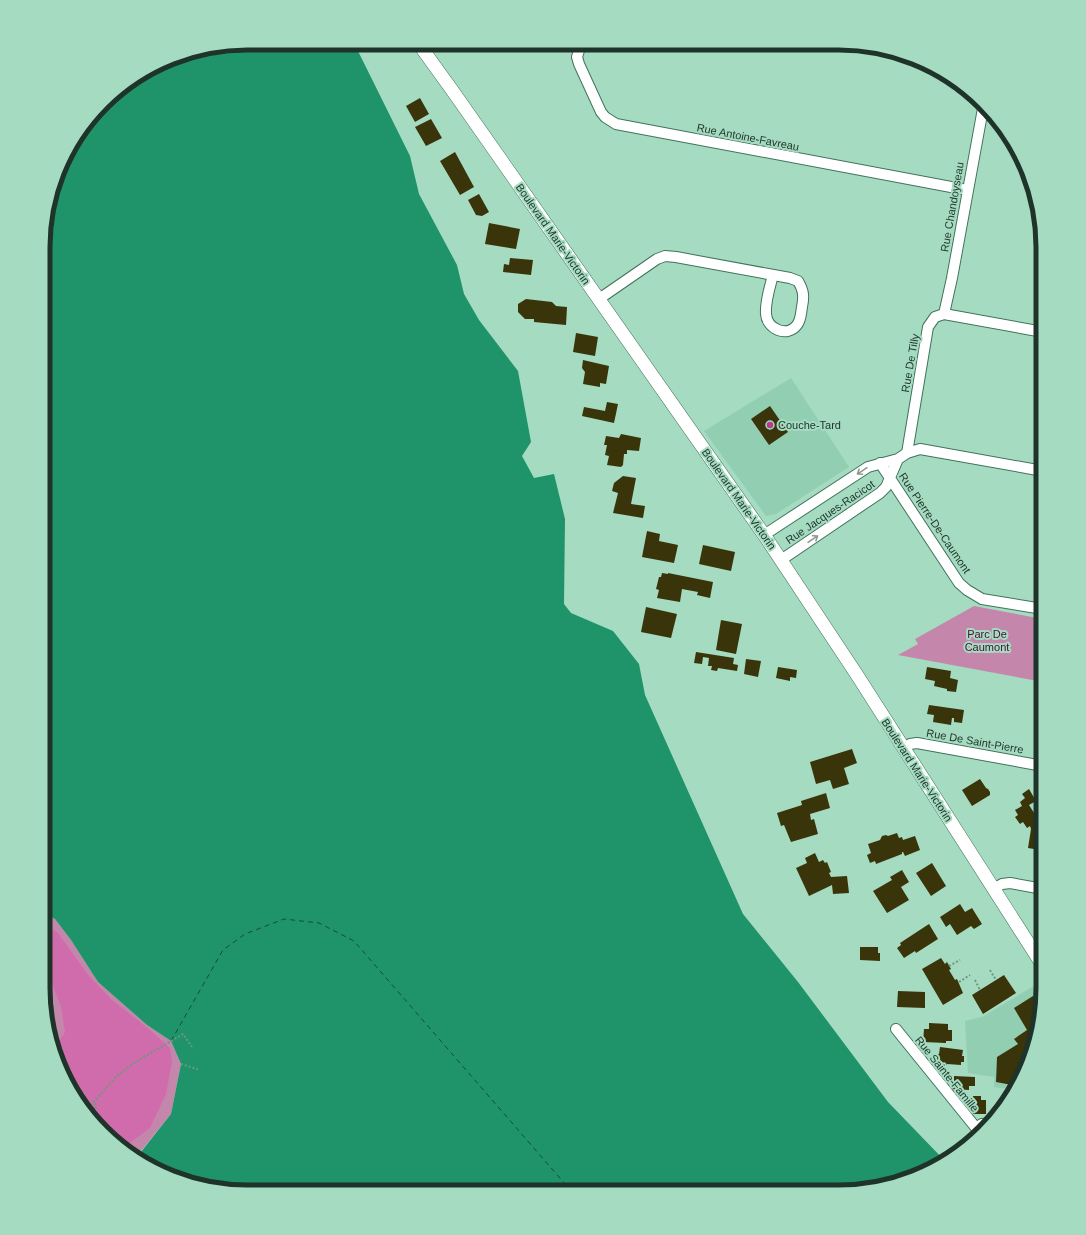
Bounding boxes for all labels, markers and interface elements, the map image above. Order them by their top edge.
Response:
street label: Rue Antoine-Favreau [696,121,800,153]
street label: Rue Chandoyseau [938,161,966,253]
street label: Boulevard Marie-Victorin [514,181,592,287]
street label: Rue De Tilly [899,332,921,393]
place label: Couche-Tard [778,419,841,431]
marker: Couche-Tard [765,420,775,430]
street label: Boulevard Marie-Victorin [700,446,778,552]
one-way arrow [857,467,868,475]
street label: Rue Pierre-De-Caumont [897,470,973,576]
street label: Rue Jacques-Racicot [783,478,877,546]
one-way arrow [807,534,819,542]
park label: Parc De Caumont [965,628,1009,653]
street label: Boulevard Marie-Victorin [879,716,955,824]
street label: Rue De Saint-Pierre [925,727,1025,755]
street label: Rue Sainte-Famille [913,1034,981,1114]

